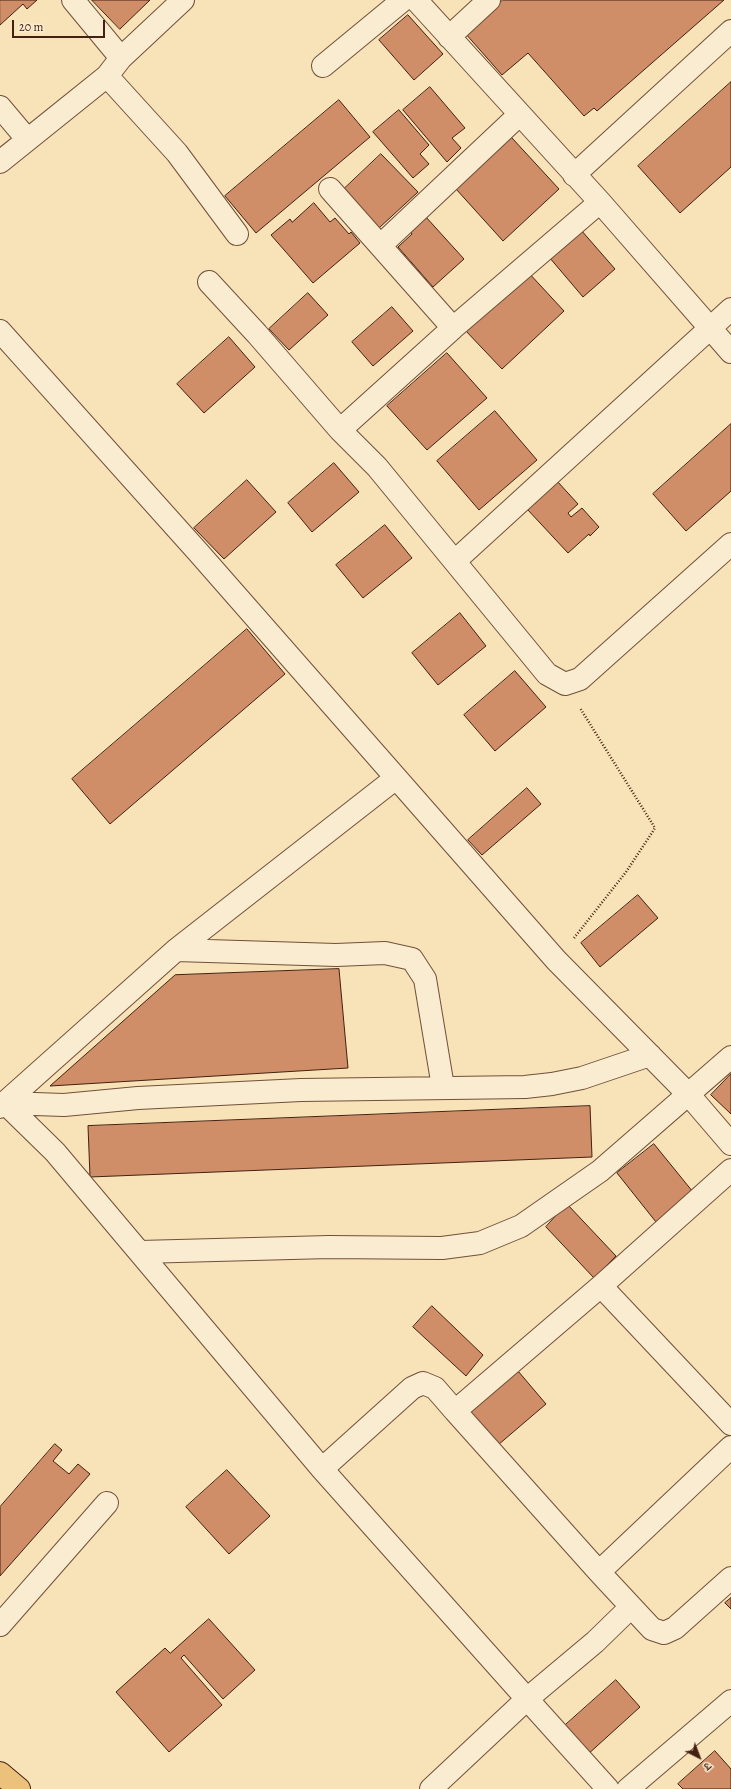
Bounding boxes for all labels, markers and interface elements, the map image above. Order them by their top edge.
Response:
scale bar [14,12,107,38]
text: 20 m [19,19,43,35]
north arrow [679,1737,719,1777]
text: उ [700,1759,714,1774]

